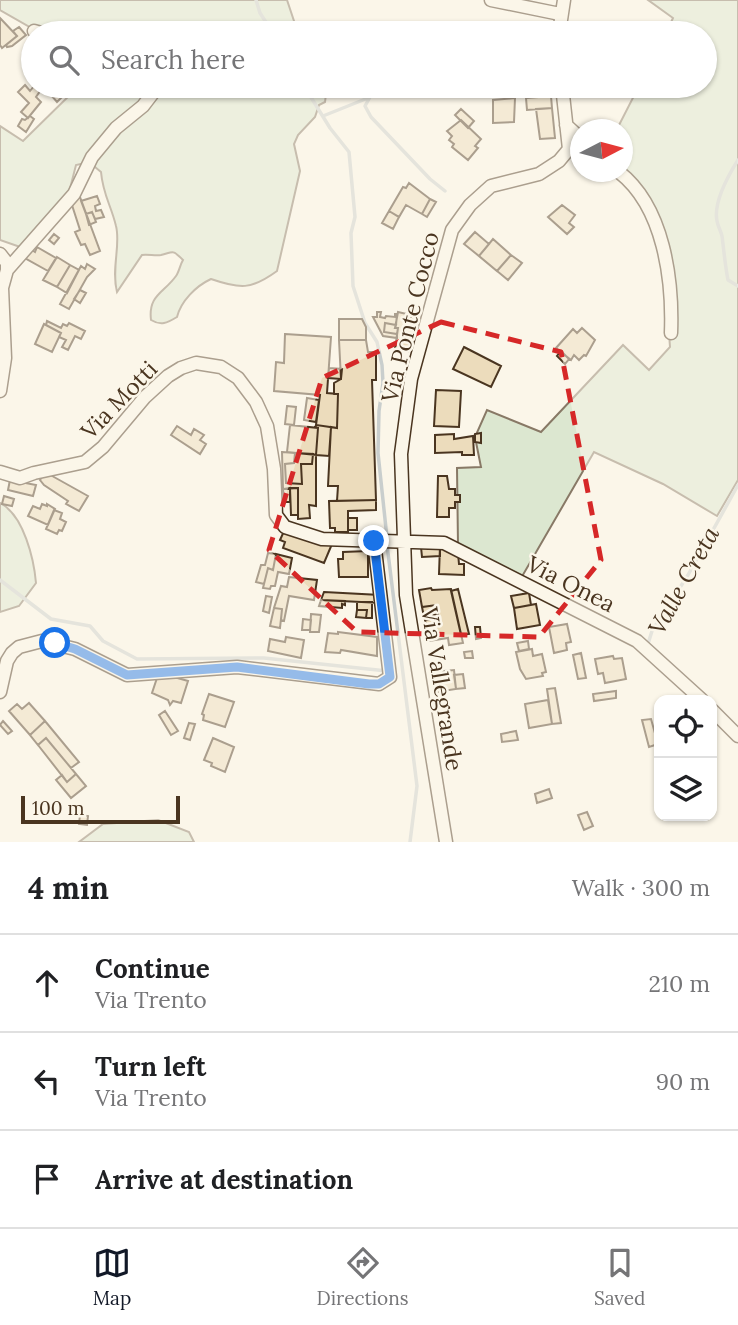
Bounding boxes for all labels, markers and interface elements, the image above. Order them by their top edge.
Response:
search box [21,21,717,98]
icon: search [45,41,83,79]
text: Search here [101,43,245,76]
north arrow [570,119,633,182]
street label: Via Ponte Cocco [374,229,445,406]
street label: Via Motti [73,354,163,446]
water label: Valle Creta [641,520,726,640]
route end [358,525,389,556]
street label: Via Onea [521,548,620,618]
street label: Via Vallegrande [415,604,470,773]
route start [39,627,70,658]
map controls [654,695,717,821]
button: locate [654,695,717,758]
button: layers [654,758,717,821]
scale bar [21,793,180,825]
text: 100 m [32,796,85,820]
text: 4 min [28,869,109,907]
text: Walk · 300 m [572,873,710,902]
text: Continue [95,952,210,985]
icon: ahead [28,964,66,1002]
text: 210 m [648,969,710,998]
text: Via Trento [95,985,207,1014]
text: Turn left [95,1050,206,1083]
icon: left [28,1062,66,1100]
text: 90 m [656,1067,710,1096]
text: Via Trento [95,1083,207,1112]
icon: arrive [28,1160,66,1198]
text: Arrive at destination [95,1163,353,1196]
tab: Map [93,1244,131,1310]
tab: Directions [317,1244,409,1310]
tab: Saved [594,1244,645,1310]

